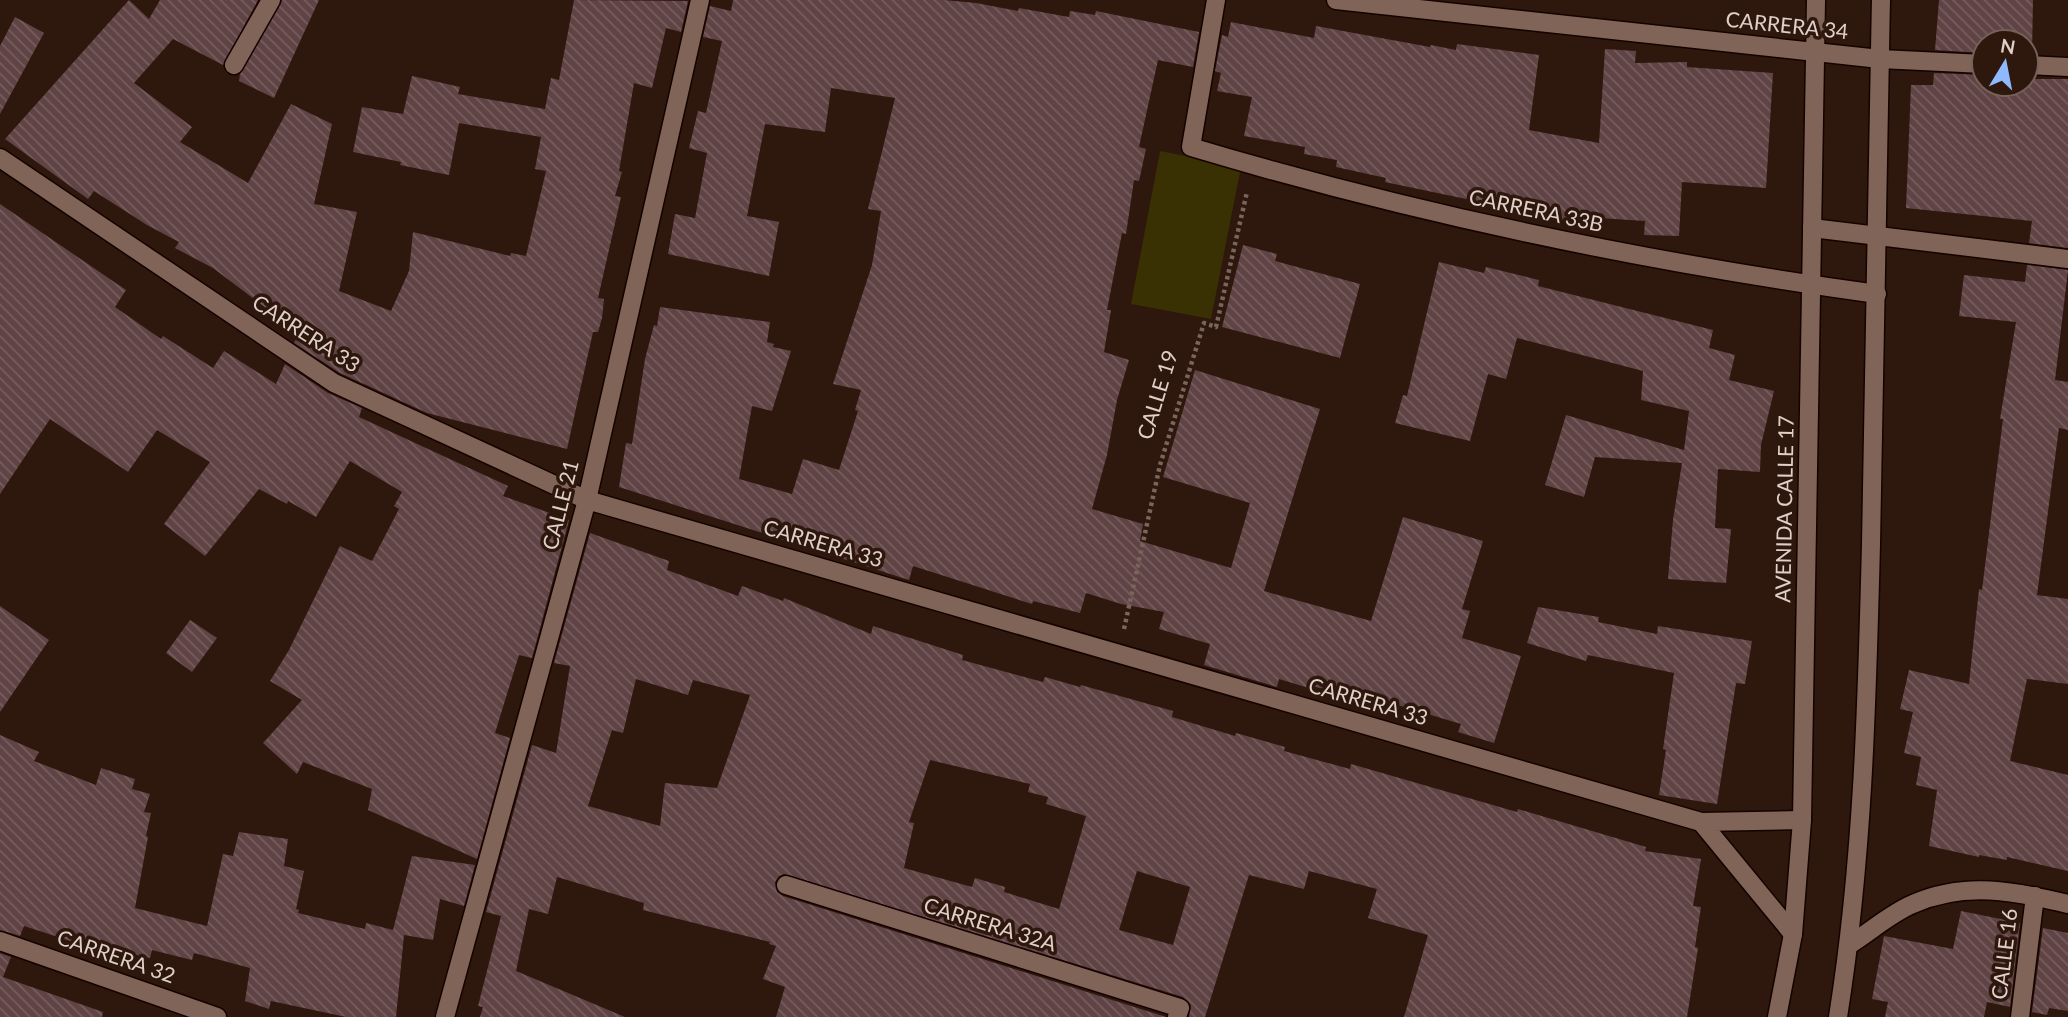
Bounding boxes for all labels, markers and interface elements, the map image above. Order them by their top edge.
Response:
street label: CARRERA 34 [1725,6,1850,43]
north arrow [1970,28,2040,98]
text: N [1999,33,2017,58]
street label: CARRERA 33B [1467,183,1606,236]
street label: CARRERA 33 [248,289,365,377]
street label: CALLE 19 [1131,347,1182,442]
street label: AVENIDA CALLE 17 [1769,415,1798,603]
street label: CALLE 21 [536,457,583,552]
street label: CARRERA 33 [761,514,886,572]
street label: CARRERA 33 [1306,672,1431,730]
street label: CARRERA 32A [921,892,1060,956]
street label: CALLE 16 [1986,907,2022,1001]
street label: CARRERA 32 [54,924,179,987]

